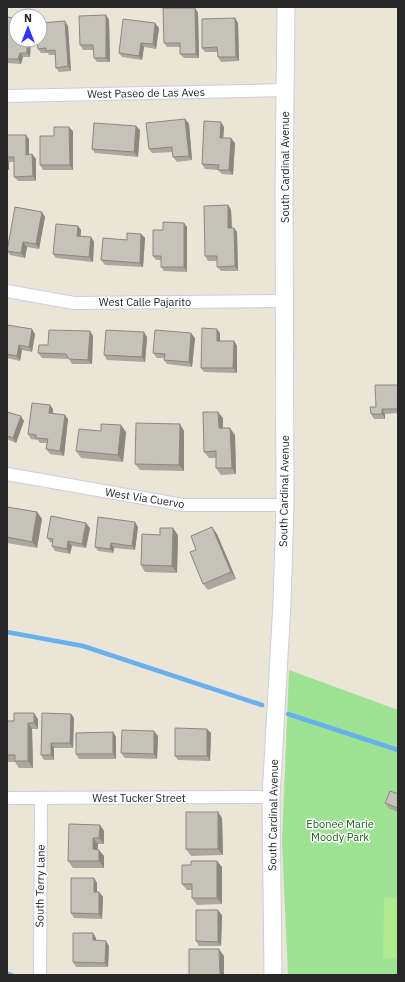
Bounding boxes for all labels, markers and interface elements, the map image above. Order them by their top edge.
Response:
north arrow [8,8,48,48]
text: N [24,11,32,25]
street label: West Paseo de Las Aves [87,85,205,101]
street label: South Cardinal Avenue [278,111,292,223]
street label: West Calle Pajarito [99,295,191,309]
street label: South Cardinal Avenue [276,435,292,547]
street label: West Via Cuervo [104,485,186,511]
street label: South Cardinal Avenue [265,759,281,871]
street label: West Tucker Street [92,791,186,805]
park label: Ebonee Marie Moody Park [306,817,374,844]
street label: South Terry Lane [32,844,48,928]

